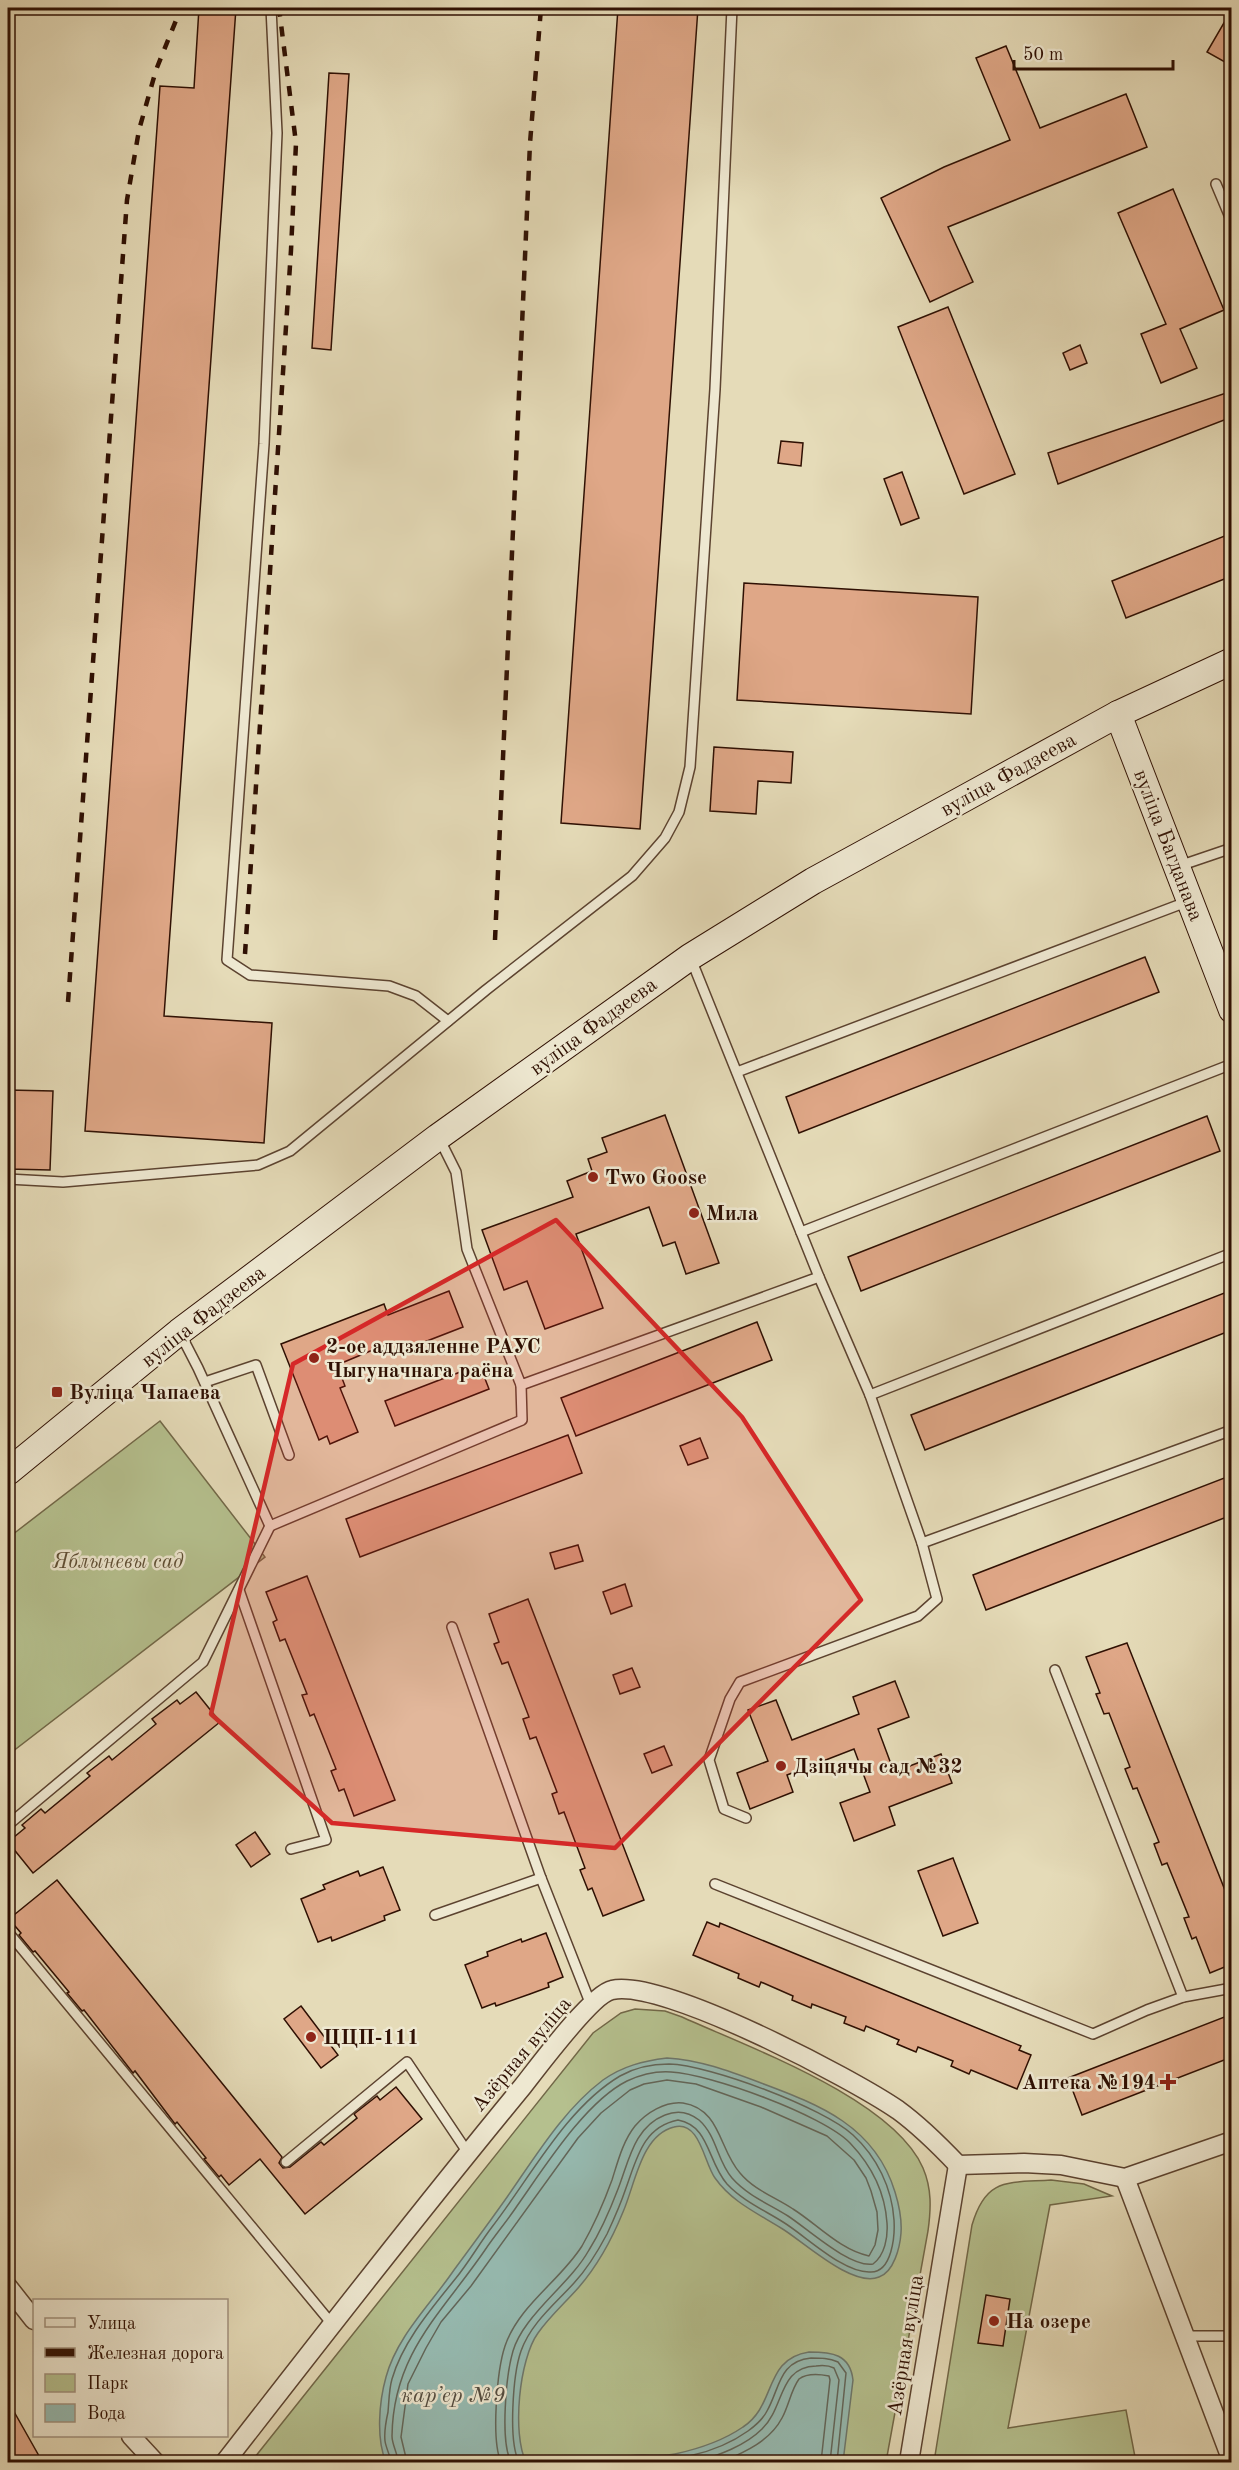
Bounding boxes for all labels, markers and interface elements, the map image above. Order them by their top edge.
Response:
scale bar [1014,33,1173,71]
text: 50 m [1023,46,1063,64]
street label: вуліца Фадзеева [937,729,1080,821]
street label: вуліца Багданава [1129,767,1206,924]
street label: вуліца Фадзеева [527,974,661,1080]
place label: Two Goose [605,1168,707,1189]
marker: Two Goose [586,1170,600,1184]
place label: Мила [706,1204,759,1225]
marker: Мила [687,1206,701,1220]
street label: вуліца Фадзеева [138,1262,270,1372]
place label: 2-ое аддзяленне РАУС Чыгуначнага раёна [326,1337,541,1382]
marker: 2-ое аддзяленне РАУС Чыгуначнага раёна [307,1351,321,1365]
place label: Вуліца Чапаева [69,1383,221,1404]
marker: Вуліца Чапаева [50,1385,64,1399]
park label: Яблыневы сад [53,1552,184,1573]
place label: Дзіцячы сад №32 [793,1757,963,1778]
marker: Дзіцячы сад №32 [774,1759,788,1773]
street label: Азёрная вуліца [468,1994,576,2116]
place label: ЦЦП-111 [323,2028,419,2049]
marker: ЦЦП-111 [304,2030,318,2044]
place label: Аптека №194 [1022,2073,1156,2094]
marker: Аптека №194 [1161,2075,1175,2089]
street label: Азёрная вуліца [885,2273,928,2417]
legend [33,2299,228,2437]
place label: На озере [1006,2312,1091,2333]
marker: На озере [987,2314,1001,2328]
text: Улица [87,2315,136,2333]
text: Железная дорога [87,2345,224,2363]
text: Парк [87,2375,128,2393]
water label: карʼер №9 [401,2385,505,2407]
text: Вода [87,2405,126,2423]

